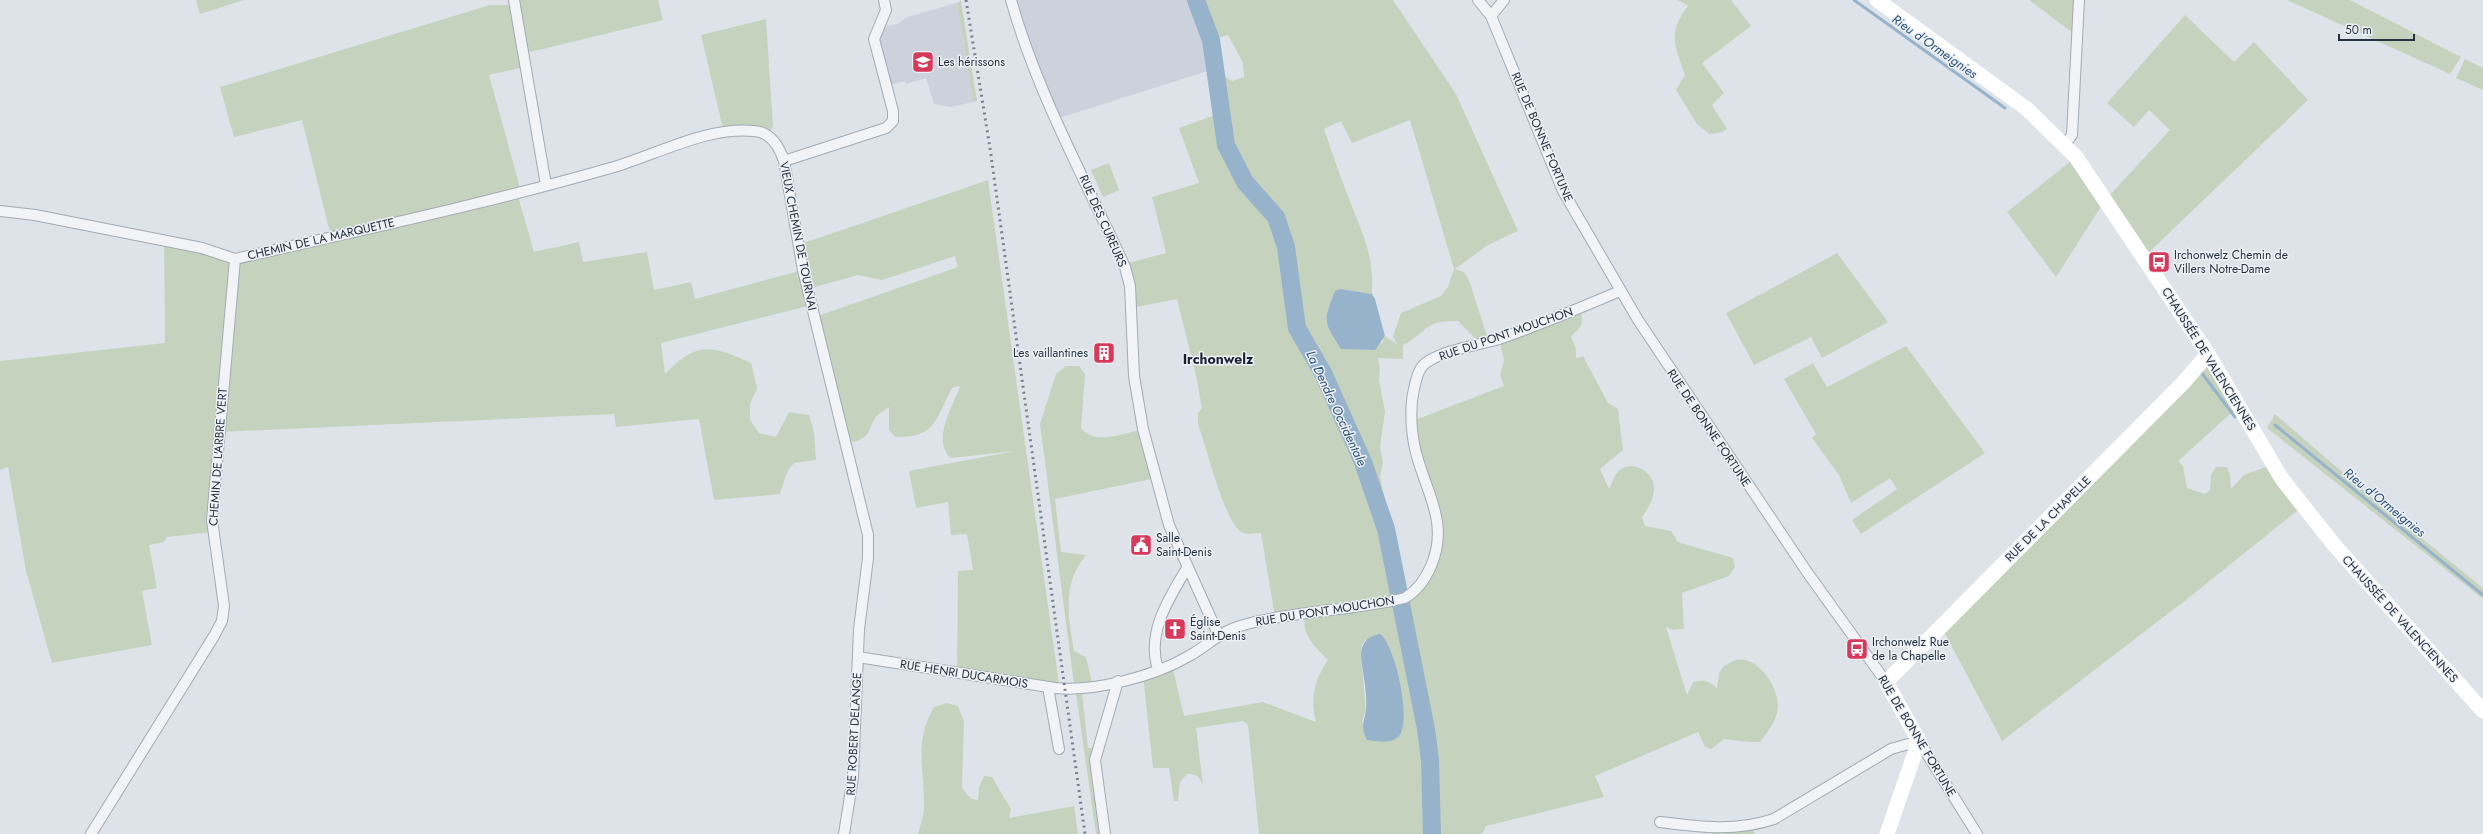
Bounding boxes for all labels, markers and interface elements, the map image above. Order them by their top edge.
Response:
water label: Rieu d'Ormeignies [1888,10,1982,83]
scale bar [2339,16,2414,42]
text: 50 m [2345,21,2372,39]
school or university icon: Les hérissons [910,49,936,75]
place label: Les hérissons [938,53,1005,71]
street label: RUE DE BONNE FORTUNE [1507,70,1577,204]
street label: VIEUX CHEMIN DE TOURNAI [775,160,821,312]
street label: RUE DES CUREURS [1075,172,1132,270]
street label: CHEMIN DE LA MARQUETTE [246,213,396,265]
place label: Irchonwelz Chemin de Villers Notre-Dame [2174,246,2288,278]
bus stop icon: Irchonwelz Chemin de Villers Notre-Dame [2146,249,2172,275]
street label: CHAUSSÉE DE VALENCIENNES [2157,284,2261,435]
street label: RUE DU PONT MOUCHON [1437,303,1575,365]
building icon: Les vaillantines [1091,340,1117,366]
place label: Les vaillantines [1013,344,1088,362]
water label: La Dendre Occidentale [1301,347,1372,470]
district label: Irchonwelz [1183,349,1254,369]
street label: RUE DE BONNE FORTUNE [1663,365,1755,491]
street label: CHEMIN DE L'ARBRE VERT [204,387,232,527]
water label: Rieu d'Ormeignies [2340,463,2430,542]
street label: RUE DE LA CHAPELLE [2001,472,2095,566]
place label: Salle Saint-Denis [1156,529,1212,561]
public building icon: Salle Saint-Denis [1128,532,1154,558]
street label: CHAUSSÉE DE VALENCIENNES [2338,551,2463,687]
street label: RUE DU PONT MOUCHON [1254,591,1396,631]
place label: Église Saint-Denis [1190,613,1246,645]
church icon: Église Saint-Denis [1162,616,1188,642]
place label: Irchonwelz Rue de la Chapelle [1872,633,1949,665]
bus stop icon: Irchonwelz Rue de la Chapelle [1844,636,1870,662]
street label: RUE HENRI DUCARMOIS [899,655,1030,693]
street label: RUE ROBERT DELANGE [842,672,866,796]
street label: RUE DE BONNE FORTUNE [1873,672,1961,800]

